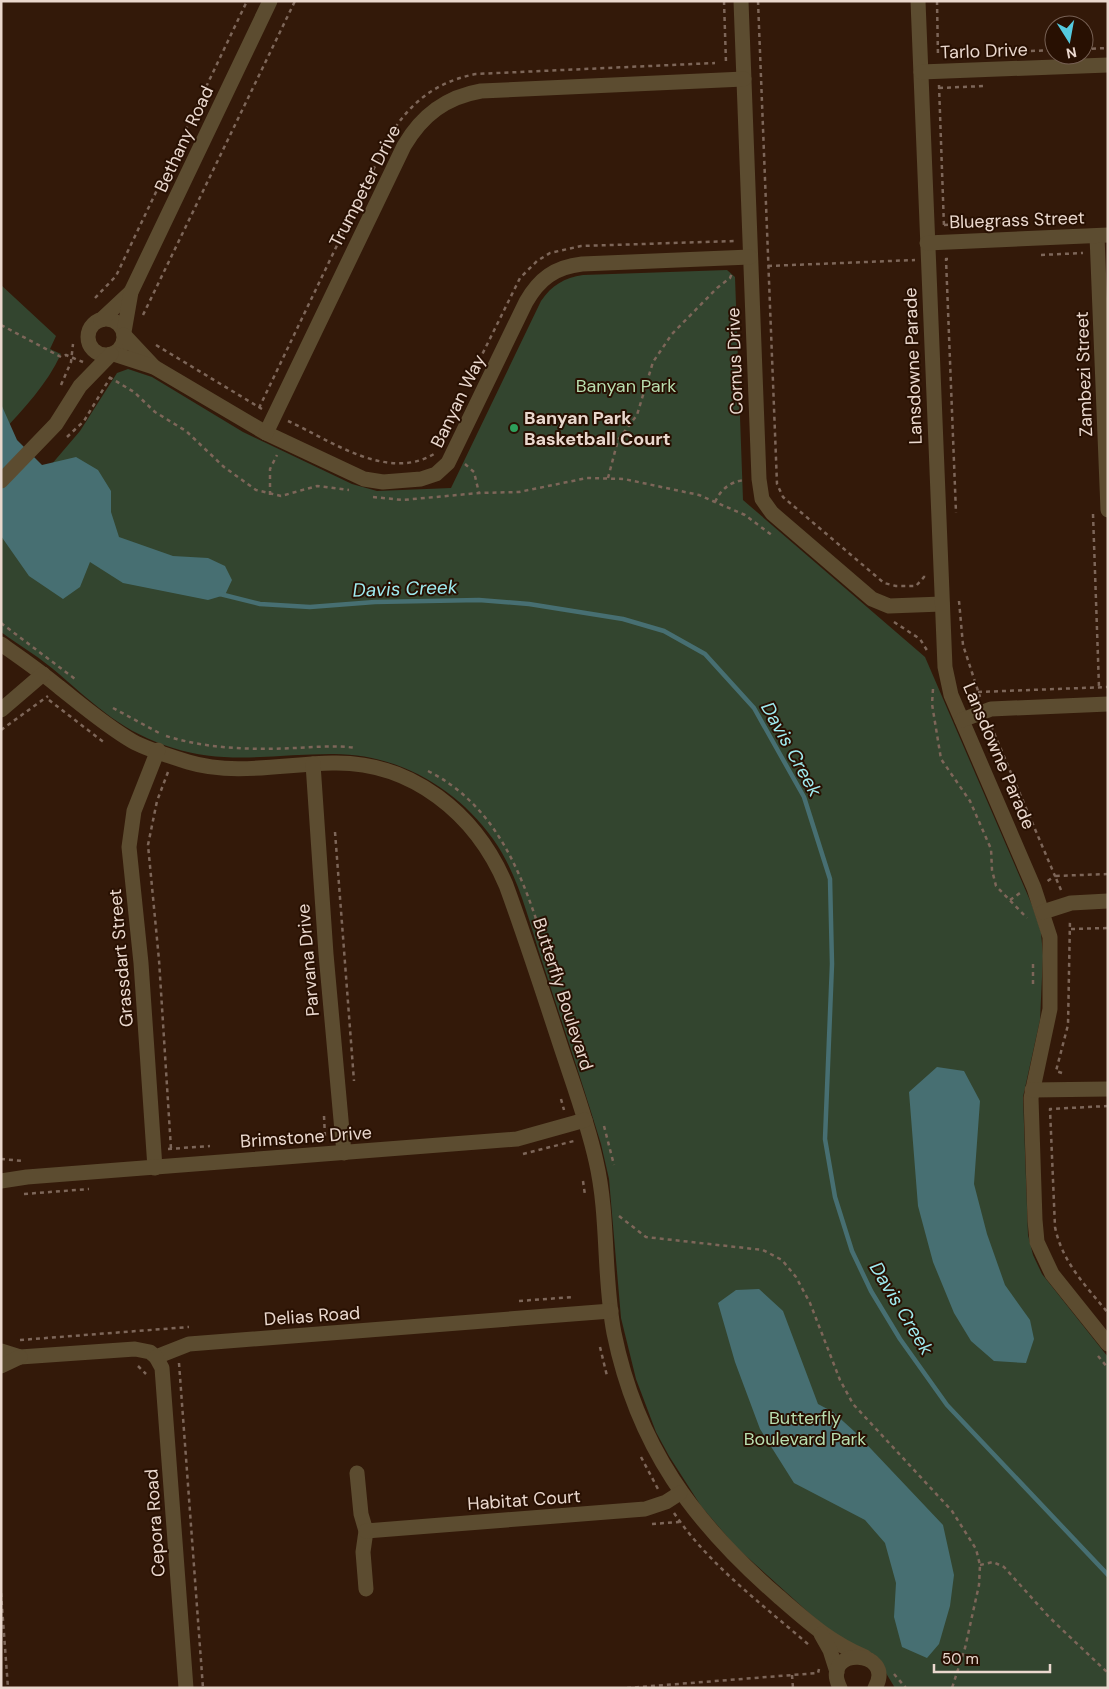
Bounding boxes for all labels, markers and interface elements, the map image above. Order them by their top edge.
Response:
north arrow [1044,15,1094,65]
street label: Tarlo Drive [940,37,1028,65]
text: N [1065,43,1078,63]
street label: Bethany Road [149,82,219,196]
street label: Trumpeter Drive [324,121,406,251]
street label: Bluegrass Street [949,206,1085,234]
street label: Lansdowne Parade [898,287,928,445]
street label: Cornus Drive [721,307,749,415]
street label: Zambezi Street [1070,311,1098,437]
street label: Banyan Way [425,350,491,452]
park label: Banyan Park [576,374,676,398]
place label: Banyan Park Basketball Court [524,406,670,451]
marker: Banyan Park Basketball Court [508,422,520,434]
water label: Davis Creek [352,574,458,603]
street label: Lansdowne Parade [957,679,1041,833]
water label: Davis Creek [755,697,828,801]
street label: Grassdart Street [103,888,139,1028]
street label: Parvana Drive [291,903,325,1017]
street label: Butterfly Boulevard [527,915,599,1073]
street label: Brimstone Drive [239,1120,373,1154]
water label: Davis Creek [864,1257,939,1360]
street label: Delias Road [263,1301,361,1331]
park label: Butterfly Boulevard Park [744,1406,866,1451]
street label: Cepora Road [139,1468,171,1578]
street label: Habitat Court [466,1484,582,1516]
scale bar [934,1642,1050,1674]
text: 50 m [942,1649,979,1669]

